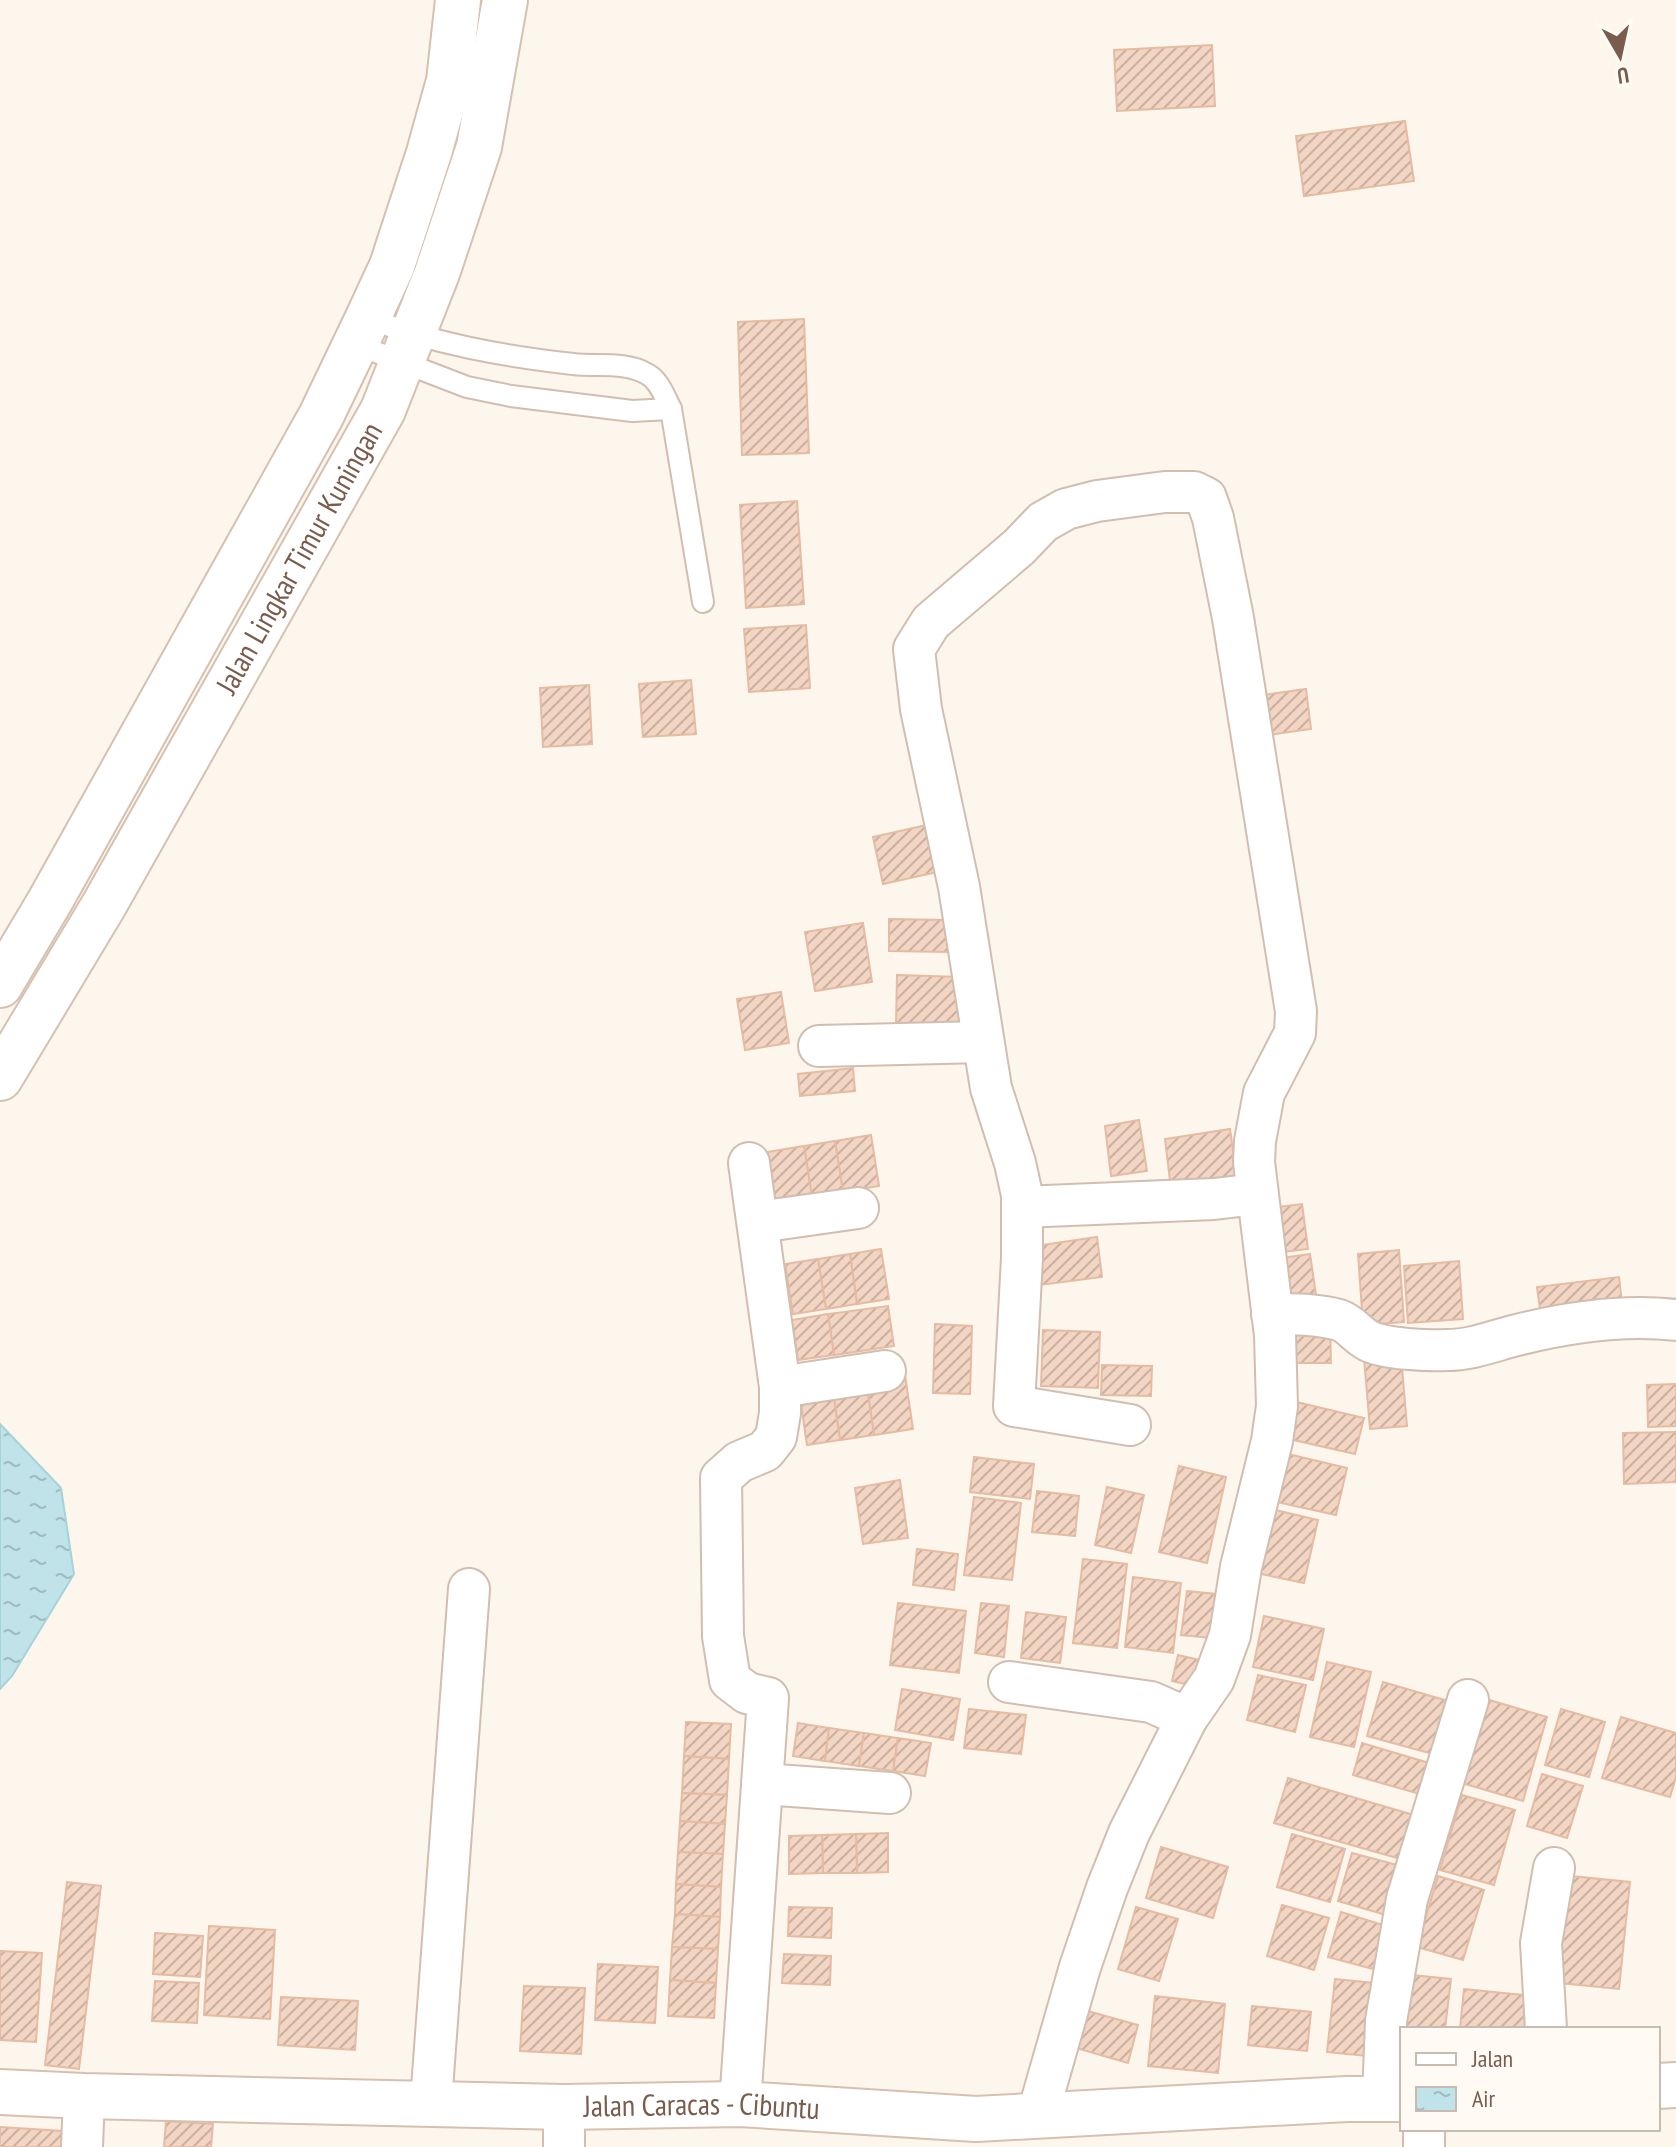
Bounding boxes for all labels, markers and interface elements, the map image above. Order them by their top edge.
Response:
north arrow [1580,16,1660,96]
text: U [1615,61,1631,90]
street label: Jalan Lingkar Timur Kuningan [206,415,390,701]
legend [1400,2027,1660,2131]
text: Jalan [1471,2043,1513,2074]
street label: Jalan Caracas - Cibuntu [582,2083,821,2127]
text: Air [1472,2083,1496,2114]

